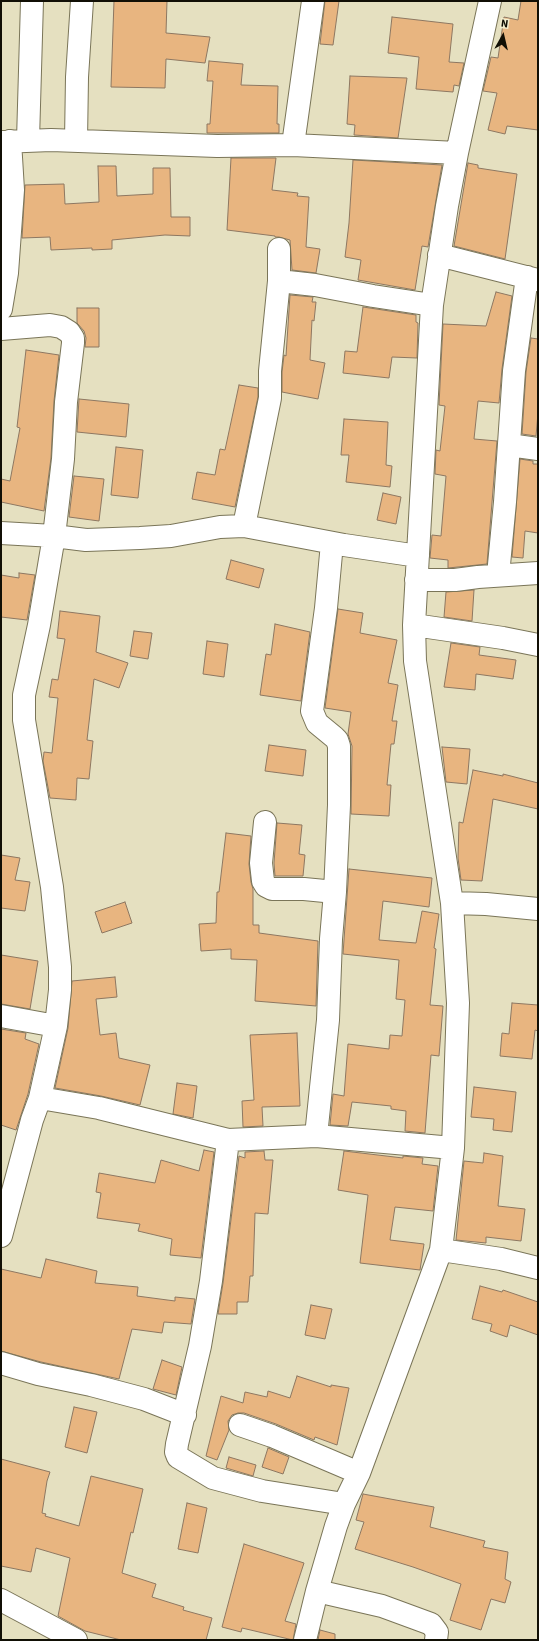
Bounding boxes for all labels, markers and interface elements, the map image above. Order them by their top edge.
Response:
north arrow [483,16,523,56]
text: N [500,16,509,32]

